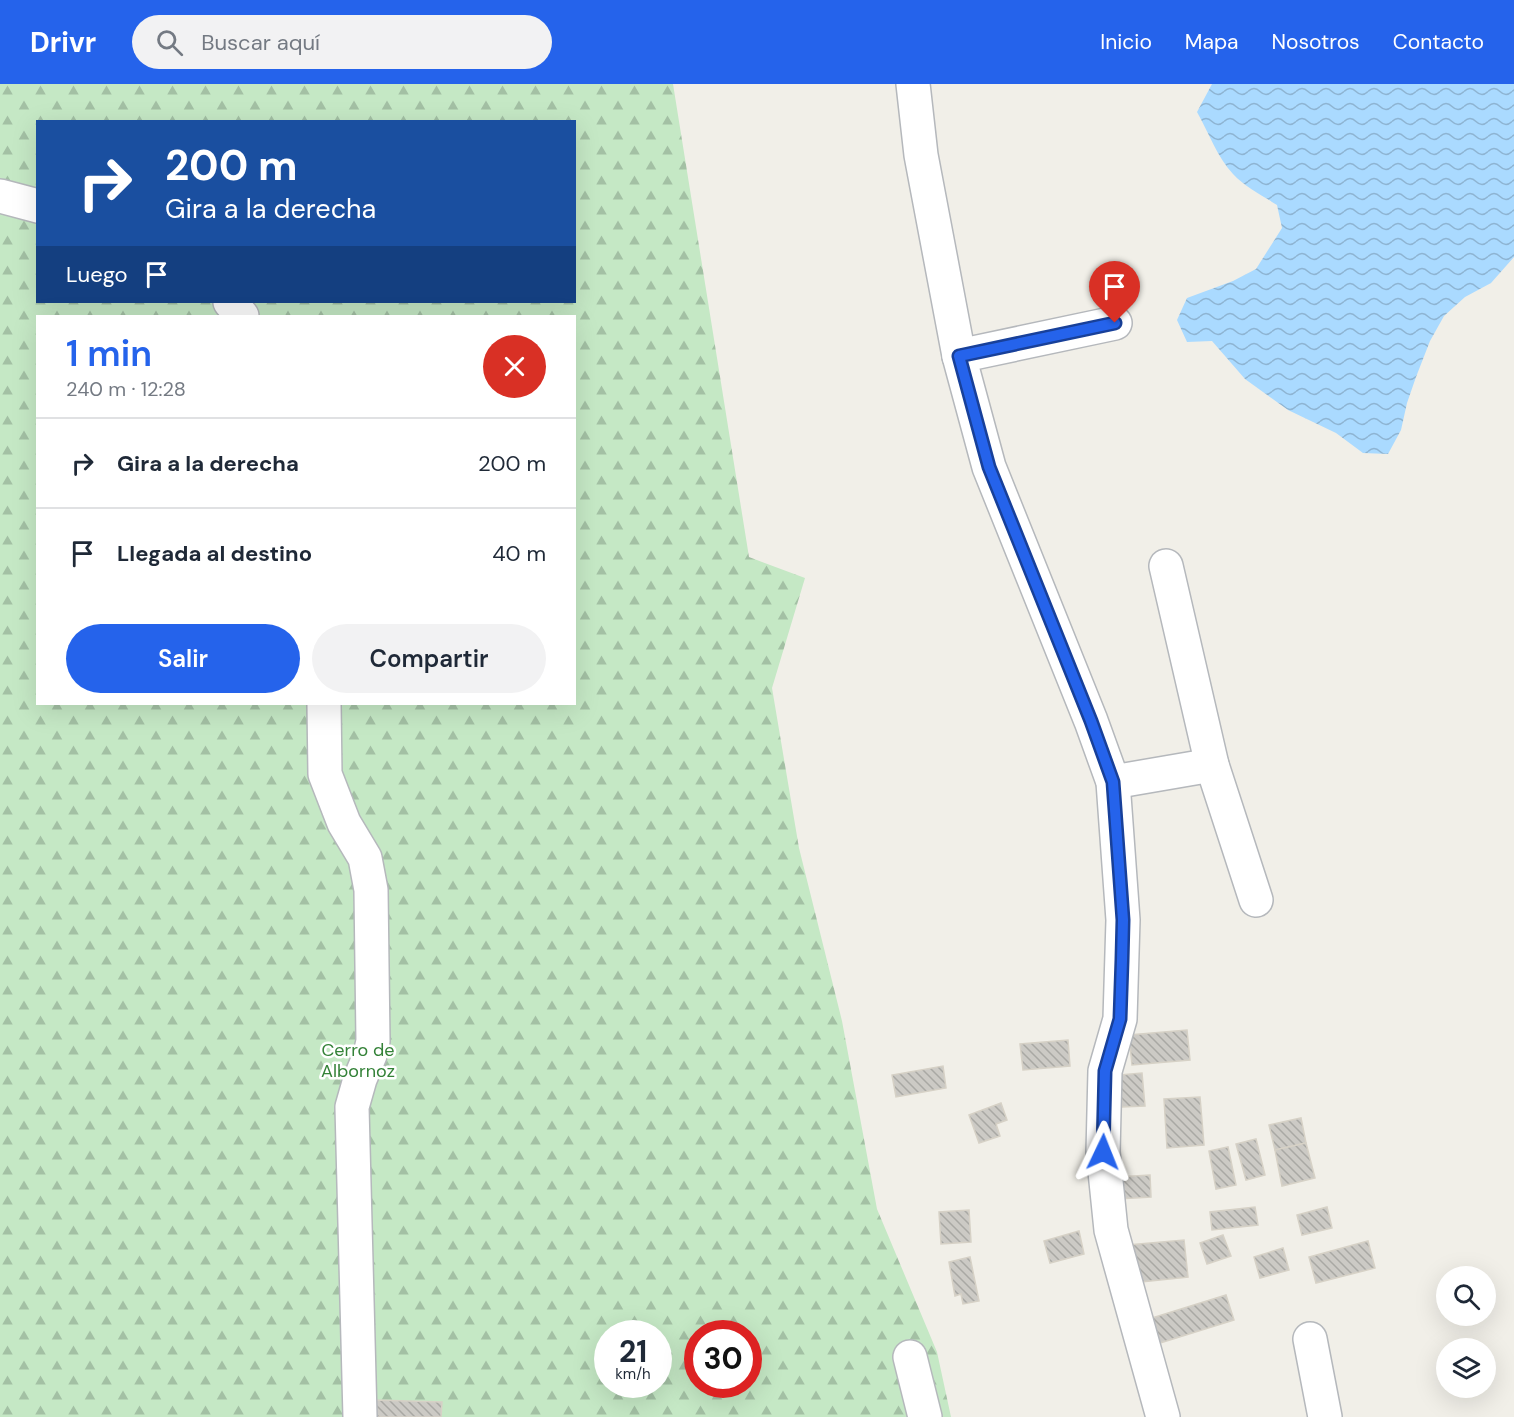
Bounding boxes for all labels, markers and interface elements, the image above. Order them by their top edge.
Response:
search box [132,15,552,69]
text: Drivr [30,24,96,61]
icon: search [153,26,186,59]
text: Buscar aquí [201,28,320,57]
text: Inicio [1100,28,1152,56]
text: Mapa [1185,28,1239,56]
text: Nosotros [1272,28,1360,56]
text: Contacto [1393,28,1484,56]
text: 200 m [165,138,298,193]
icon: right [66,144,144,222]
text: Gira a la derecha [165,191,376,226]
icon: arrive [140,258,173,291]
text: Luego [66,260,128,289]
pin [1089,261,1140,323]
icon: arrive [1098,270,1131,303]
text: 1 min [66,330,152,377]
button: close [483,335,546,398]
text: 240 m · 12:28 [66,376,186,402]
icon: right [66,447,99,480]
text: Gira a la derecha [117,449,299,478]
text: 200 m [478,449,546,478]
icon: arrive [66,537,99,570]
text: Llegada al destino [117,539,312,568]
text: 40 m [492,539,546,568]
button: Salir [66,624,300,693]
button: Compartir [312,624,546,693]
park label: Cerro de Albornoz [321,1038,395,1083]
position arrow [1071,1120,1135,1184]
map controls [1436,1266,1496,1398]
button: search [1436,1266,1496,1326]
speed limit sign: 30 [684,1320,762,1398]
text: 21 [619,1332,647,1371]
button: layers [1436,1338,1496,1398]
text: km/h [615,1364,651,1384]

